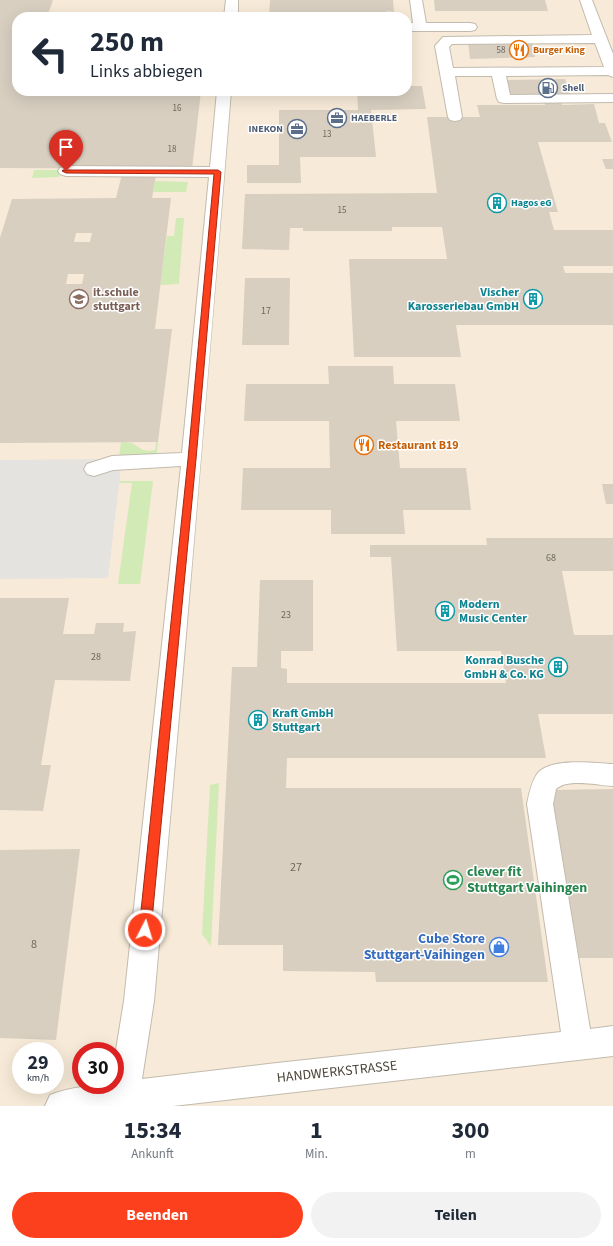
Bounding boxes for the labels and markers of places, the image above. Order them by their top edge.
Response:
restaurant icon: Burger King [508,39,530,61]
place label: Burger King [533,43,586,57]
fuel station icon: Shell [537,77,559,99]
place label: Shell [562,81,584,95]
office icon: HAEBERLE [326,107,348,129]
place label: HAEBERLE [351,111,397,125]
office icon: INEKON [286,118,308,140]
place label: INEKON [249,122,283,136]
pin [49,130,83,171]
building icon: Hagos eG [486,192,508,214]
place label: Hagos eG [511,196,552,210]
place label: it.schule stuttgart [93,284,141,315]
place label: Vischer Karosseriebau GmbH [408,284,519,315]
school or university icon: it.schule stuttgart [68,288,90,310]
building icon: Vischer Karosseriebau GmbH [522,288,544,310]
restaurant icon: Restaurant B19 [353,434,375,456]
place label: Restaurant B19 [378,437,459,454]
place label: Modern Music Center [459,596,527,627]
building icon: Modern Music Center [434,600,456,622]
place label: Konrad Busche GmbH & Co. KG [464,652,544,683]
building icon: Konrad Busche GmbH & Co. KG [547,656,569,678]
place label: Kraft GmbH Stuttgart [272,705,334,736]
building icon: Kraft GmbH Stuttgart [247,709,269,731]
place label: clever fit Stuttgart Vaihingen [467,862,587,898]
sports icon: clever fit Stuttgart Vaihingen [442,869,464,891]
place label: Cube Store Stuttgart-Vaihingen [364,929,485,965]
shop icon: Cube Store Stuttgart-Vaihingen [488,936,510,958]

